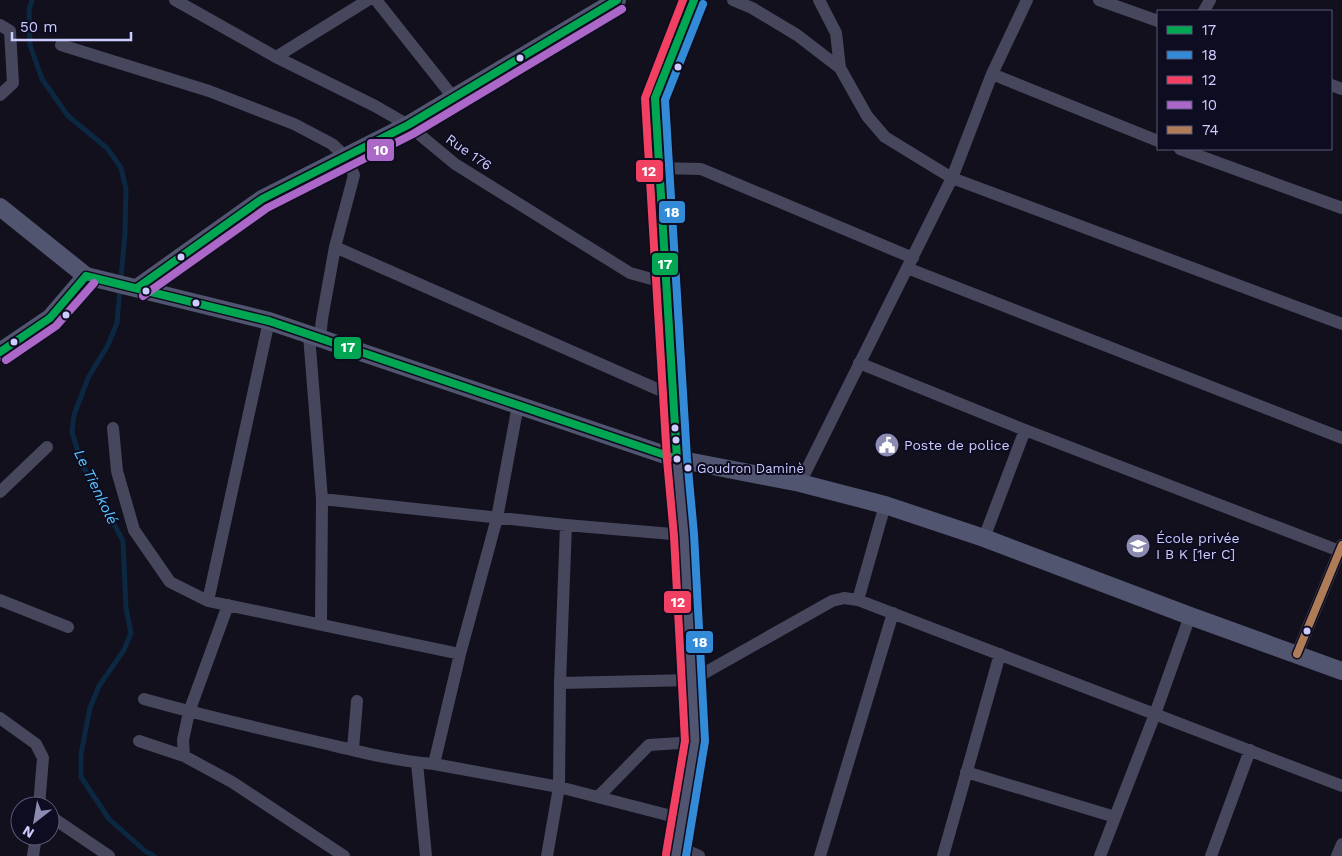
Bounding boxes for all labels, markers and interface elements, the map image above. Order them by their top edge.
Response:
scale bar [12,10,131,42]
legend [1157,10,1332,150]
text: 50 m [20,18,57,36]
text: 17 [1202,21,1216,39]
text: 18 [1202,46,1217,64]
unlabelled marker [515,53,525,63]
unlabelled marker [673,62,683,72]
text: 12 [1202,71,1217,89]
text: 10 [1202,96,1217,114]
text: 74 [1202,121,1219,139]
street label: Rue 176 [443,131,495,173]
line badge: 10 [366,138,395,162]
text: 10 [373,142,389,158]
line badge: 12 [635,159,664,183]
text: 12 [642,163,656,179]
line badge: 18 [658,200,686,224]
text: 18 [665,204,680,220]
unlabelled marker [176,252,186,262]
line badge: 17 [651,252,679,276]
text: 17 [658,256,673,272]
unlabelled marker [141,286,151,296]
unlabelled marker [191,298,201,308]
unlabelled marker [61,310,71,320]
line badge: 17 [333,336,362,360]
unlabelled marker [9,337,19,347]
text: 17 [341,339,356,355]
unlabelled marker [670,423,680,433]
public building icon: Poste de police [874,432,900,458]
unlabelled marker [671,435,681,445]
place label: Poste de police [904,437,1010,453]
water label: Le Tienkolé [70,446,122,528]
unlabelled marker [672,454,682,464]
place label: Goudron Daminè [697,461,804,476]
marker: Goudron Daminè [683,463,693,473]
place label: École privée I B K [1er C] [1156,530,1240,562]
school or university icon: École privée I B K [1er C] [1125,533,1151,559]
line badge: 12 [663,590,692,614]
text: 12 [671,594,685,610]
unlabelled marker [1302,626,1312,636]
line badge: 18 [685,630,714,654]
text: 18 [693,634,708,650]
north arrow [10,796,60,846]
text: N [20,823,37,842]

